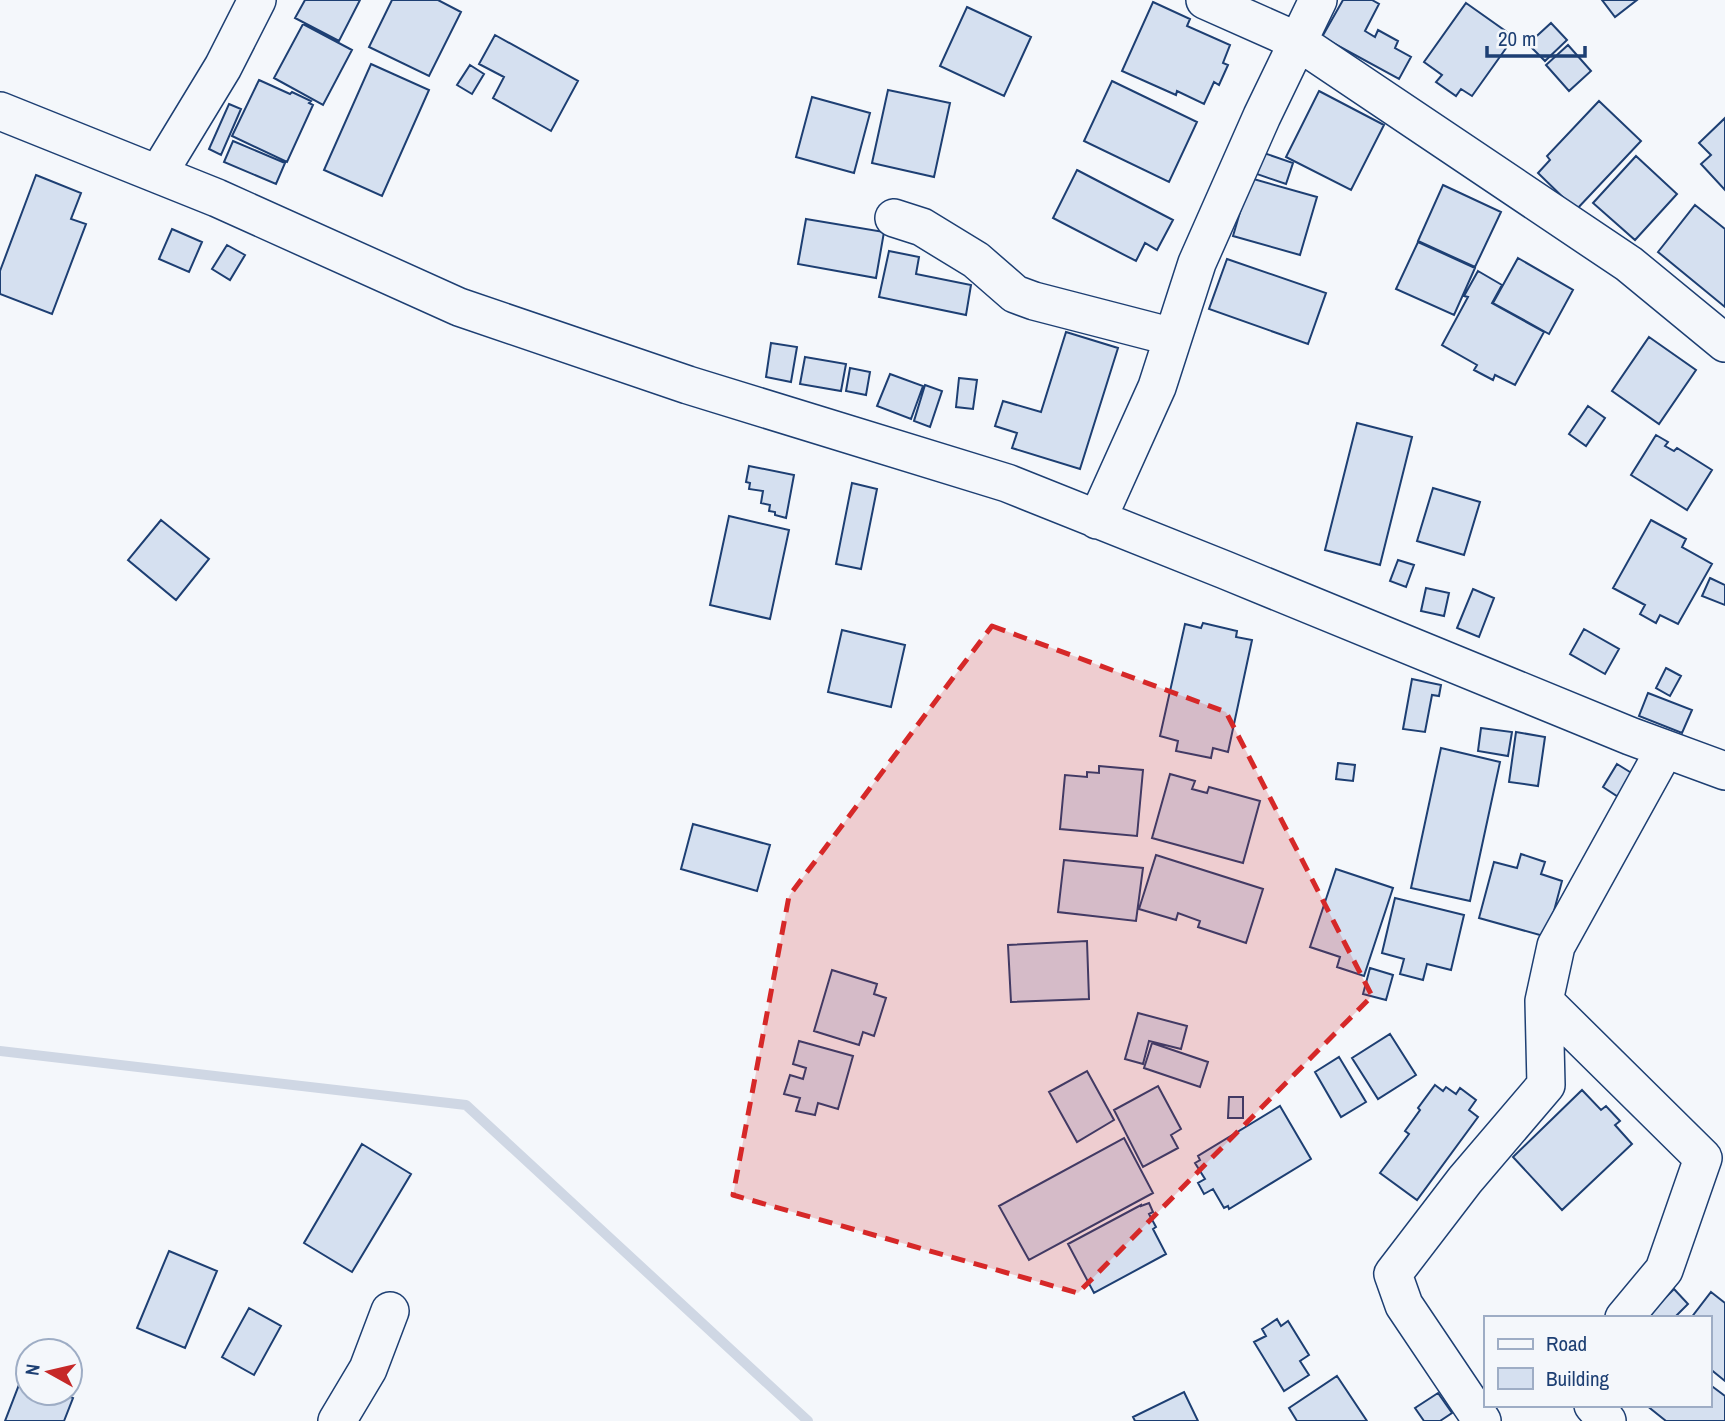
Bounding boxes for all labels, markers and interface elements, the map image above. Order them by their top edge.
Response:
scale bar [1487,14,1585,58]
text: 20 m [1498,24,1536,53]
legend [1484,1316,1711,1407]
text: Road [1546,1329,1587,1358]
north arrow [14,1337,84,1407]
text: N [19,1362,46,1377]
text: Building [1546,1364,1610,1393]

